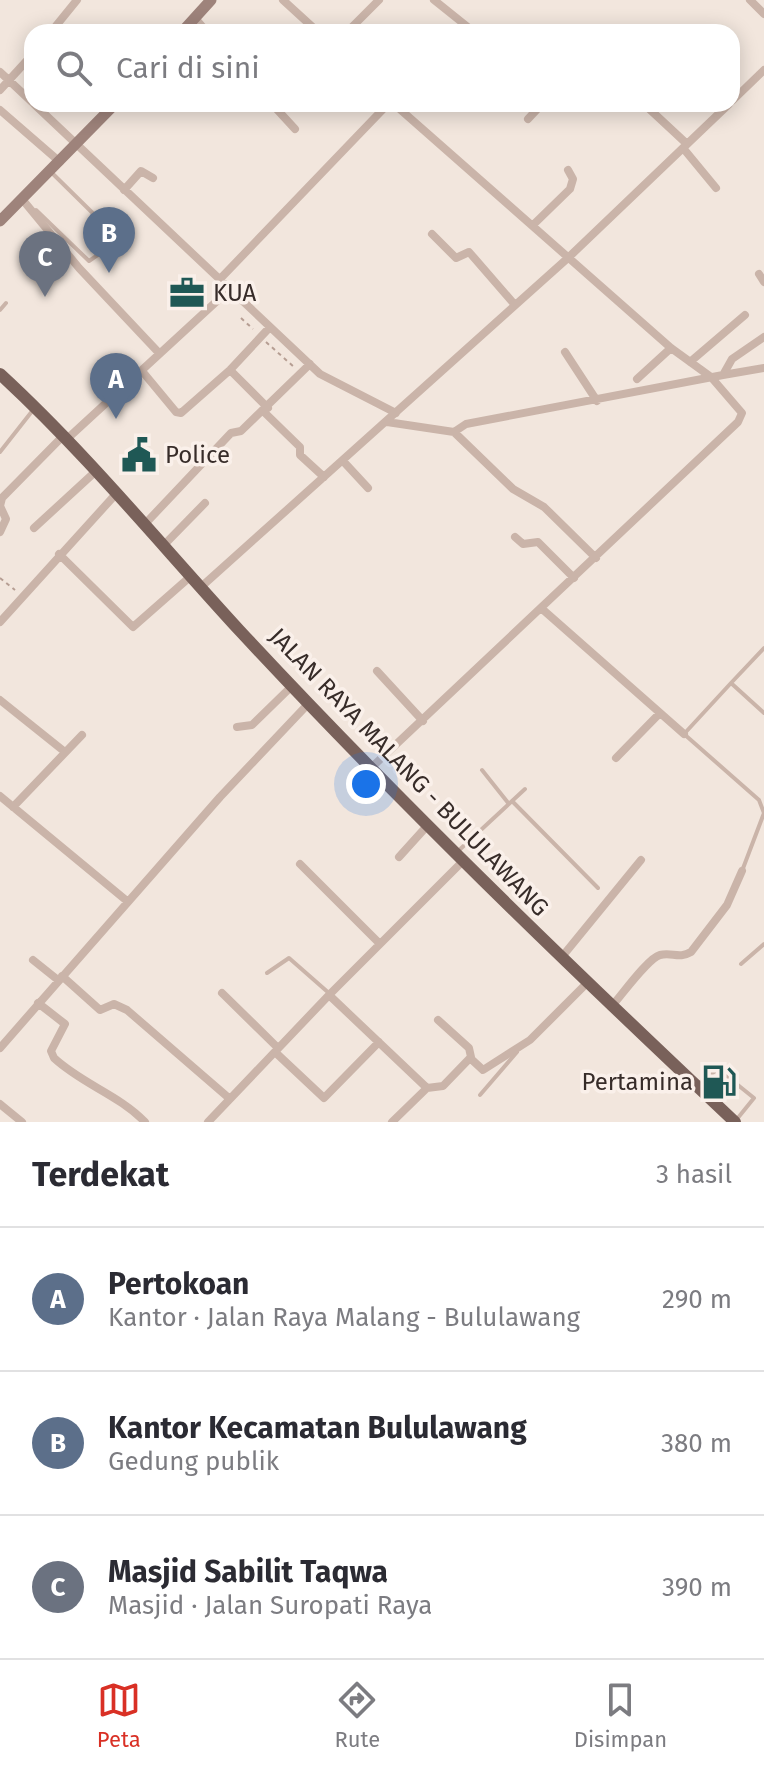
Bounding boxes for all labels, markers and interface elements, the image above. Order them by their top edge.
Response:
search box [24,24,740,112]
icon: search [52,46,96,90]
text: Cari di sini [116,50,260,86]
pin: B [83,207,135,273]
pin: C [19,231,71,297]
office icon: KUA [168,274,206,312]
place label: KUA [213,279,257,307]
pin: A [90,353,142,419]
public building icon: Police [120,436,158,474]
place label: Police [165,441,230,469]
street label: JALAN RAYA MALANG - BULULAWANG [264,622,554,922]
your location [346,764,386,804]
fuel station icon: Pertamina [700,1063,738,1101]
place label: Pertamina [581,1068,693,1096]
text: Terdekat [32,1154,169,1195]
text: 3 hasil [656,1159,732,1190]
text: Pertokoan [108,1266,249,1302]
text: A [50,1284,66,1315]
text: 290 m [662,1284,732,1315]
text: Kantor · Jalan Raya Malang - Bululawang [108,1302,580,1333]
text: Kantor Kecamatan Bululawang [108,1410,527,1446]
text: B [50,1428,66,1459]
text: 380 m [661,1428,732,1459]
text: Gedung publik [108,1446,279,1477]
text: Masjid Sabilit Taqwa [108,1554,388,1590]
text: C [51,1572,65,1603]
text: 390 m [662,1572,732,1603]
text: Masjid · Jalan Suropati Raya [108,1590,432,1621]
tab: Peta [97,1678,141,1753]
tab: Rute [334,1678,380,1753]
tab: Disimpan [574,1678,667,1753]

